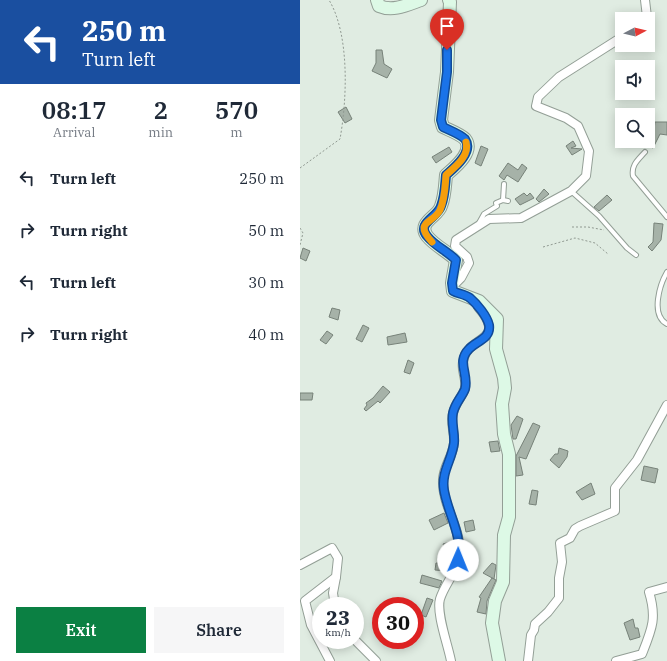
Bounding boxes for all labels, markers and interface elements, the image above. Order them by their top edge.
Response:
pin [430,9,464,50]
text: 250 m [82,12,166,49]
north arrow [615,12,655,52]
map controls [615,12,655,148]
icon: arrive [436,15,458,37]
icon: left [16,16,68,68]
text: Turn left [82,48,156,71]
button: sound [615,60,655,100]
text: 08:17 [42,94,107,126]
text: 2 [154,94,168,126]
text: 570 [215,94,258,126]
button: search [615,108,655,148]
text: Arrival [53,124,95,141]
text: min [148,124,173,141]
text: m [230,124,243,141]
icon: left [16,167,38,189]
text: Turn left [50,169,116,188]
text: 250 m [239,169,284,188]
icon: right [16,219,38,241]
text: Turn right [50,221,128,240]
text: 50 m [248,221,284,240]
icon: left [16,271,38,293]
text: Turn left [50,273,116,292]
text: 30 m [248,273,284,292]
icon: right [16,323,38,345]
text: Turn right [50,325,128,344]
text: 40 m [248,325,284,344]
position arrow [437,539,479,581]
speed limit sign: 30 [372,597,424,649]
text: 23 [326,604,350,631]
button: Exit [16,607,146,653]
button: Share [154,607,284,653]
text: km/h [325,626,351,639]

